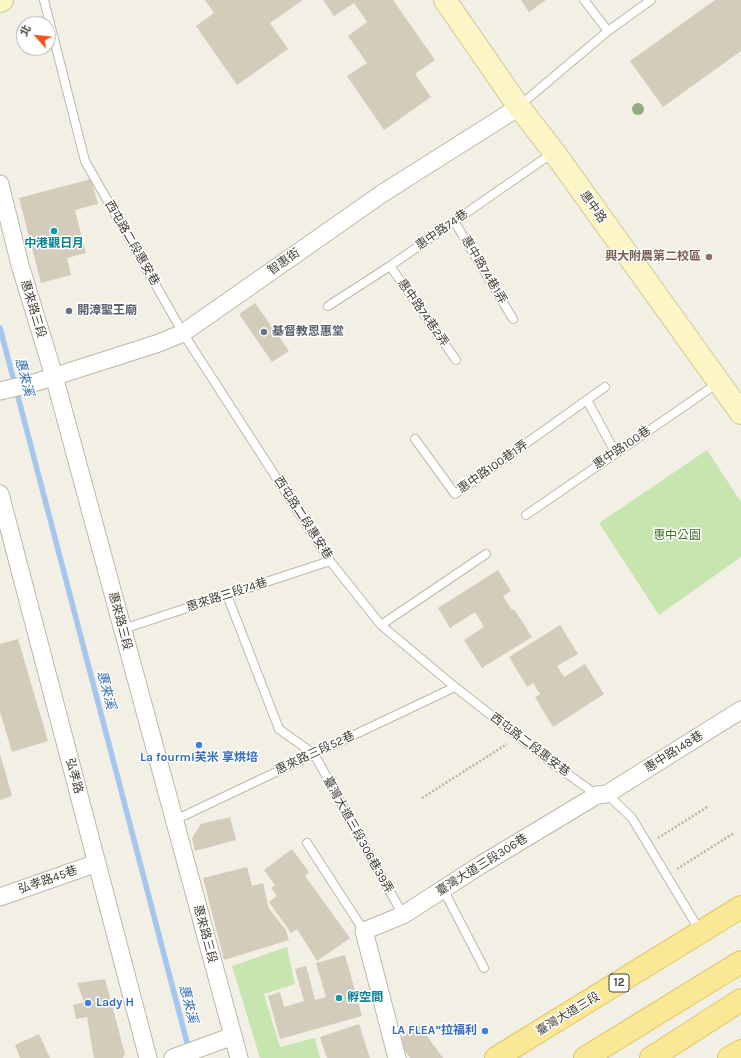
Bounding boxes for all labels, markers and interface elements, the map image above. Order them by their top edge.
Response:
north arrow [16,16,56,56]
text: 北 [17,23,34,39]
street label: 惠中路 [577,188,609,226]
street label: 西屯路二段惠安巷 [102,198,162,288]
street label: 惠中路74巷 [413,207,471,253]
marker: 中港觀日月 [49,226,59,236]
street label: 惠中路74巷1弄 [458,234,510,306]
place label: 中港觀日月 [24,237,84,251]
street label: 智惠街 [265,246,303,278]
place label: 興大附農第二校區 [605,250,701,264]
marker: 興大附農第二校區 [704,252,714,262]
street label: 惠中路74巷2弄 [394,276,452,350]
street label: 惠來路三段 [17,278,49,340]
place label: 開漳聖王廟 [77,304,137,318]
marker: 開漳聖王廟 [64,306,74,316]
place label: 基督教恩惠堂 [272,325,344,339]
marker: 基督教恩惠堂 [259,327,269,337]
water label: 惠來溪 [11,356,37,398]
street label: 惠中路100巷 [591,424,653,472]
street label: 惠中路100巷1弄 [455,438,531,496]
street label: 西屯路二段惠安巷 [271,474,335,562]
park label: 惠中公園 [653,529,701,543]
street label: 惠來路三段74巷 [185,575,269,615]
street label: 惠來路三段 [105,590,135,652]
water label: 惠來溪 [93,669,119,711]
street label: 西屯路二段惠安巷 [487,710,573,780]
street label: 惠來路三段52巷 [273,728,357,778]
street label: 惠中路148巷 [642,728,706,776]
marker: La fourmi芙米 享烘培 [194,740,204,750]
place label: La fourmi芙米 享烘培 [140,751,258,765]
street label: 弘孝路 [62,757,86,795]
street label: 臺灣大道三段306巷39弄 [320,774,396,896]
street label: 臺灣大道三段306巷 [434,831,530,899]
street label: 弘孝路45巷 [17,863,79,897]
street label: 惠來路三段 [190,903,220,965]
road number: 12 [609,974,629,992]
water label: 惠來溪 [175,983,201,1025]
street label: 臺灣大道三段 [533,989,603,1039]
place label: 孵空間 [347,991,383,1005]
marker: 孵空間 [334,993,344,1003]
place label: Lady H [96,996,134,1010]
marker: Lady H [83,998,93,1008]
place label: LA FLEA”拉福利 [392,1024,477,1038]
marker: LA FLEA”拉福利 [480,1026,490,1036]

